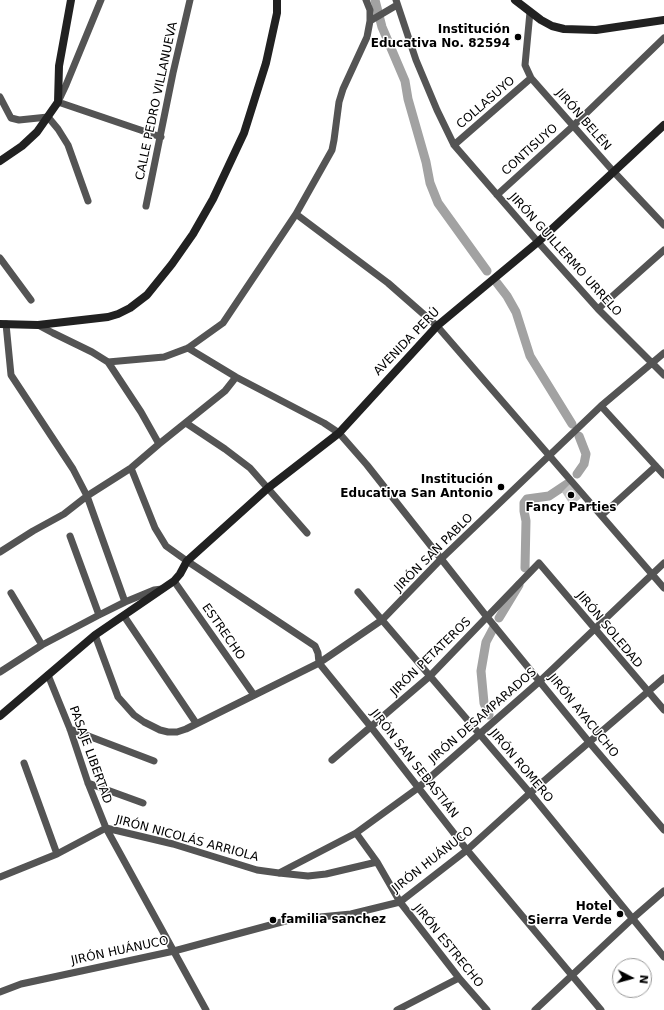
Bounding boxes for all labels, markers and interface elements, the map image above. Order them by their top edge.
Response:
street label: CALLE PEDRO VILLANUEVA [133,20,181,182]
place label: Institución Educativa No. 82594 [371,23,510,51]
marker: Institución Educativa No. 82594 [513,32,523,42]
street label: COLLASUYO [454,74,518,132]
street label: JIRÓN BELÉN [552,86,614,154]
street label: CONTISUYO [499,121,561,179]
street label: JIRÓN GUILLERMO URRELO [506,190,624,320]
street label: AVENIDA PERÚ [371,305,443,379]
place label: Institución Educativa San Antonio [340,473,493,501]
marker: Institución Educativa San Antonio [496,482,506,492]
marker: Fancy Parties [566,490,576,500]
place label: Fancy Parties [526,501,616,515]
street label: JIRÓN SAN PABLO [392,511,476,595]
street label: JIRÓN SOLEDAD [573,589,645,671]
street label: ESTRECHO [198,601,248,663]
street label: JIRÓN PETATEROS [388,615,474,699]
street label: JIRÓN DESAMPARADOS [426,665,540,767]
street label: JIRÓN AYACUCHO [545,671,621,761]
street label: PASAJE LIBERTAD [66,704,114,806]
street label: JIRÓN SAN SEBASTIÁN [367,707,461,821]
street label: JIRÓN ROMERO [486,726,556,806]
street label: JIRÓN NICOLÁS ARRIOLA [114,813,260,865]
street label: JIRÓN HUÁNUCO [389,824,477,896]
place label: Hotel Sierra Verde [528,900,612,928]
street label: JIRÓN ESTRECHO [410,901,486,991]
marker: Hotel Sierra Verde [615,909,625,919]
place label: familia sanchez [281,913,386,927]
marker: familia sanchez [268,915,278,925]
street label: JIRÓN HUÁNUCO [70,934,170,968]
north arrow [612,958,652,998]
text: N [636,974,650,984]

